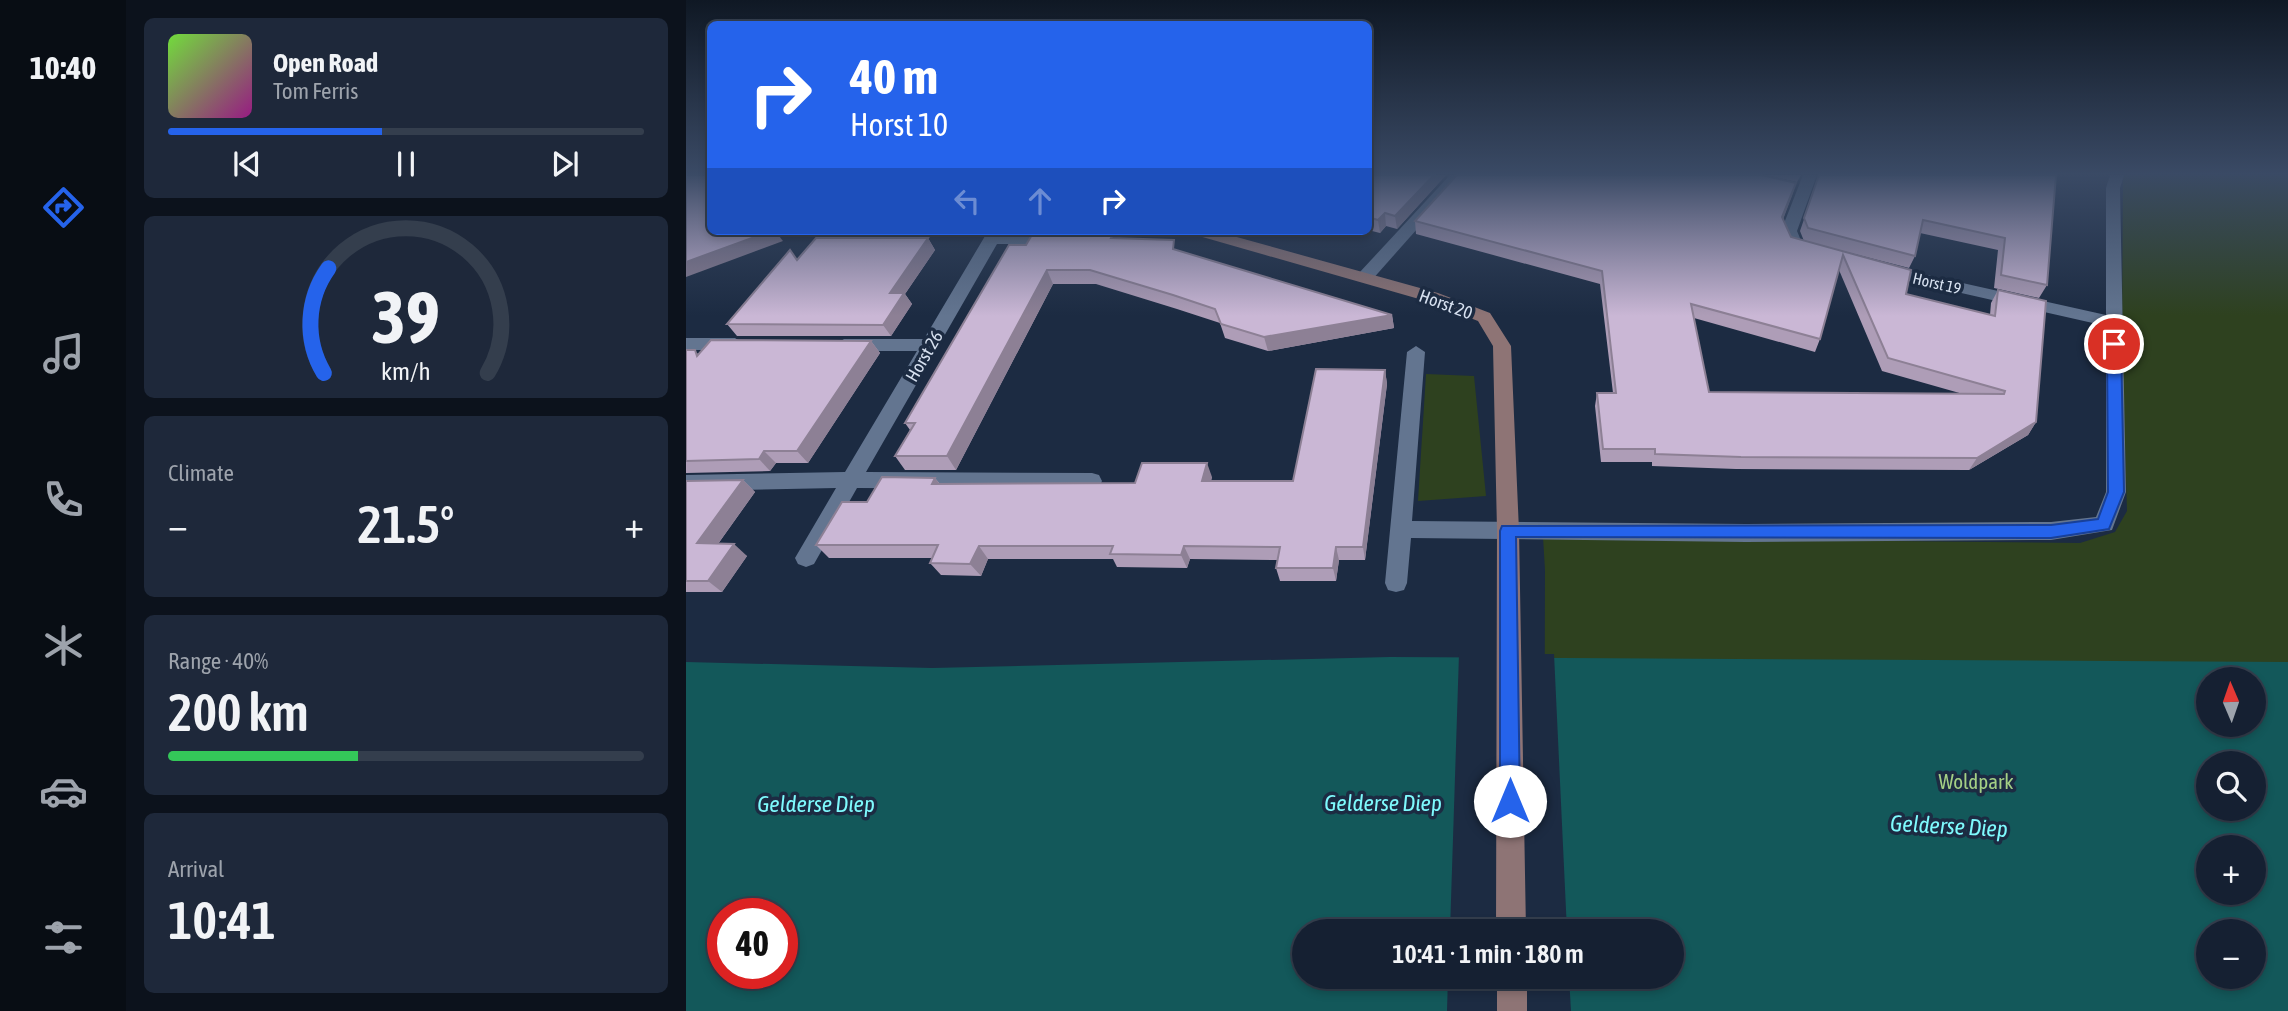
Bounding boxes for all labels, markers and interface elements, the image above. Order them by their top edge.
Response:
text: Open Road [273,48,378,78]
text: 40 m [850,48,938,104]
text: 10:40 [30,49,96,86]
icon: right [735,49,826,140]
text: Tom Ferris [273,78,358,104]
text: Horst 10 [850,106,948,143]
icon: previous [228,145,266,183]
icon: pause [387,145,425,183]
icon: next [546,145,584,183]
icon: left [948,182,986,220]
icon: ahead [1021,182,1059,220]
icon: right [1094,182,1132,220]
icon: directions [39,183,88,232]
street label: Horst 19 [1911,269,1963,297]
text: 39 [372,276,440,359]
street label: Horst 20 [1416,285,1476,323]
pin [2084,314,2144,374]
icon: arrive [2095,325,2133,363]
street label: Horst 26 [901,327,947,385]
icon: music [39,329,88,378]
text: km/h [381,357,431,385]
text: Climate [168,460,234,486]
icon: phone [39,475,88,524]
text: 21.5° [358,494,454,554]
text: − [168,503,188,546]
text: + [624,503,644,546]
icon: climate [39,621,88,670]
text: Range · 40% [168,648,268,674]
north arrow [2196,667,2266,737]
map controls [2196,667,2266,989]
text: 200 km [168,682,309,742]
button: search [2196,751,2266,821]
position arrow [1473,764,1547,838]
icon: car [39,767,88,816]
park label: Woldpark [1939,769,2013,793]
water label: Gelderse Diep [1324,790,1442,816]
water label: Gelderse Diep [757,791,875,817]
water label: Gelderse Diep [1890,810,2008,842]
button: + [2196,835,2266,905]
text: Arrival [168,856,224,882]
text: 10:41 [168,890,276,950]
speed limit sign: 40 [707,898,798,989]
icon: filters [39,913,88,962]
button: − [2196,919,2266,989]
text: 10:41 · 1 min · 180 m [1392,939,1584,969]

